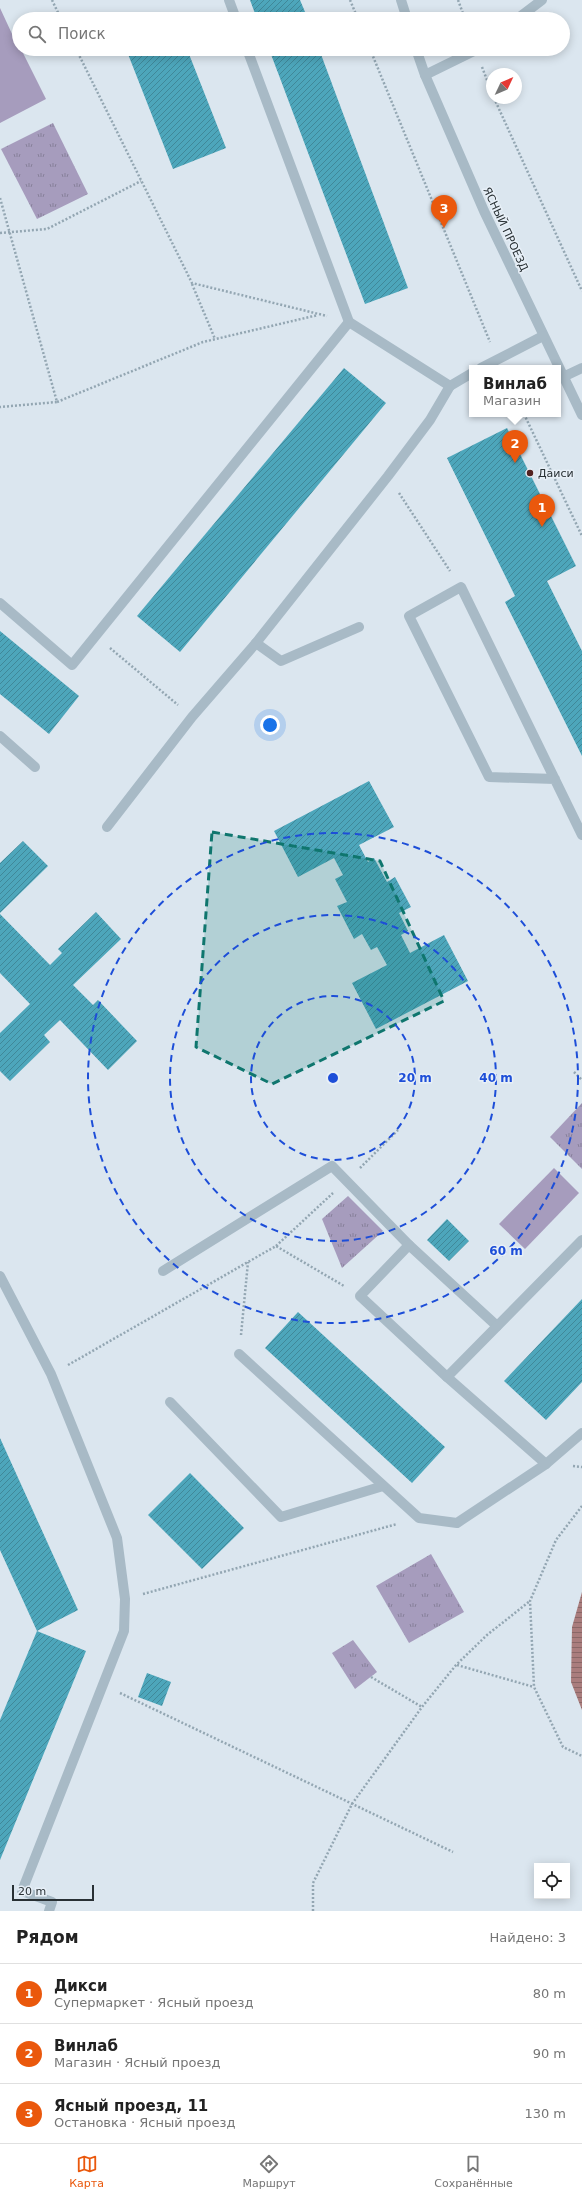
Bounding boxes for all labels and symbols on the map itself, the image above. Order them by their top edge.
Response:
north arrow [486,68,522,104]
street label: ЯСНЫЙ ПРОЕЗД [480,185,531,274]
pin: 3 [431,195,457,228]
pin: 2 [502,430,528,463]
place label: Даиси [538,467,574,480]
marker: Даиси [525,468,535,478]
pin: 1 [529,494,555,527]
your location [260,715,280,735]
centre of rings [326,1071,340,1085]
text: 20 m [398,1071,432,1085]
text: 40 m [479,1071,513,1085]
text: 60 m [489,1244,523,1258]
scale bar [12,1883,94,1902]

